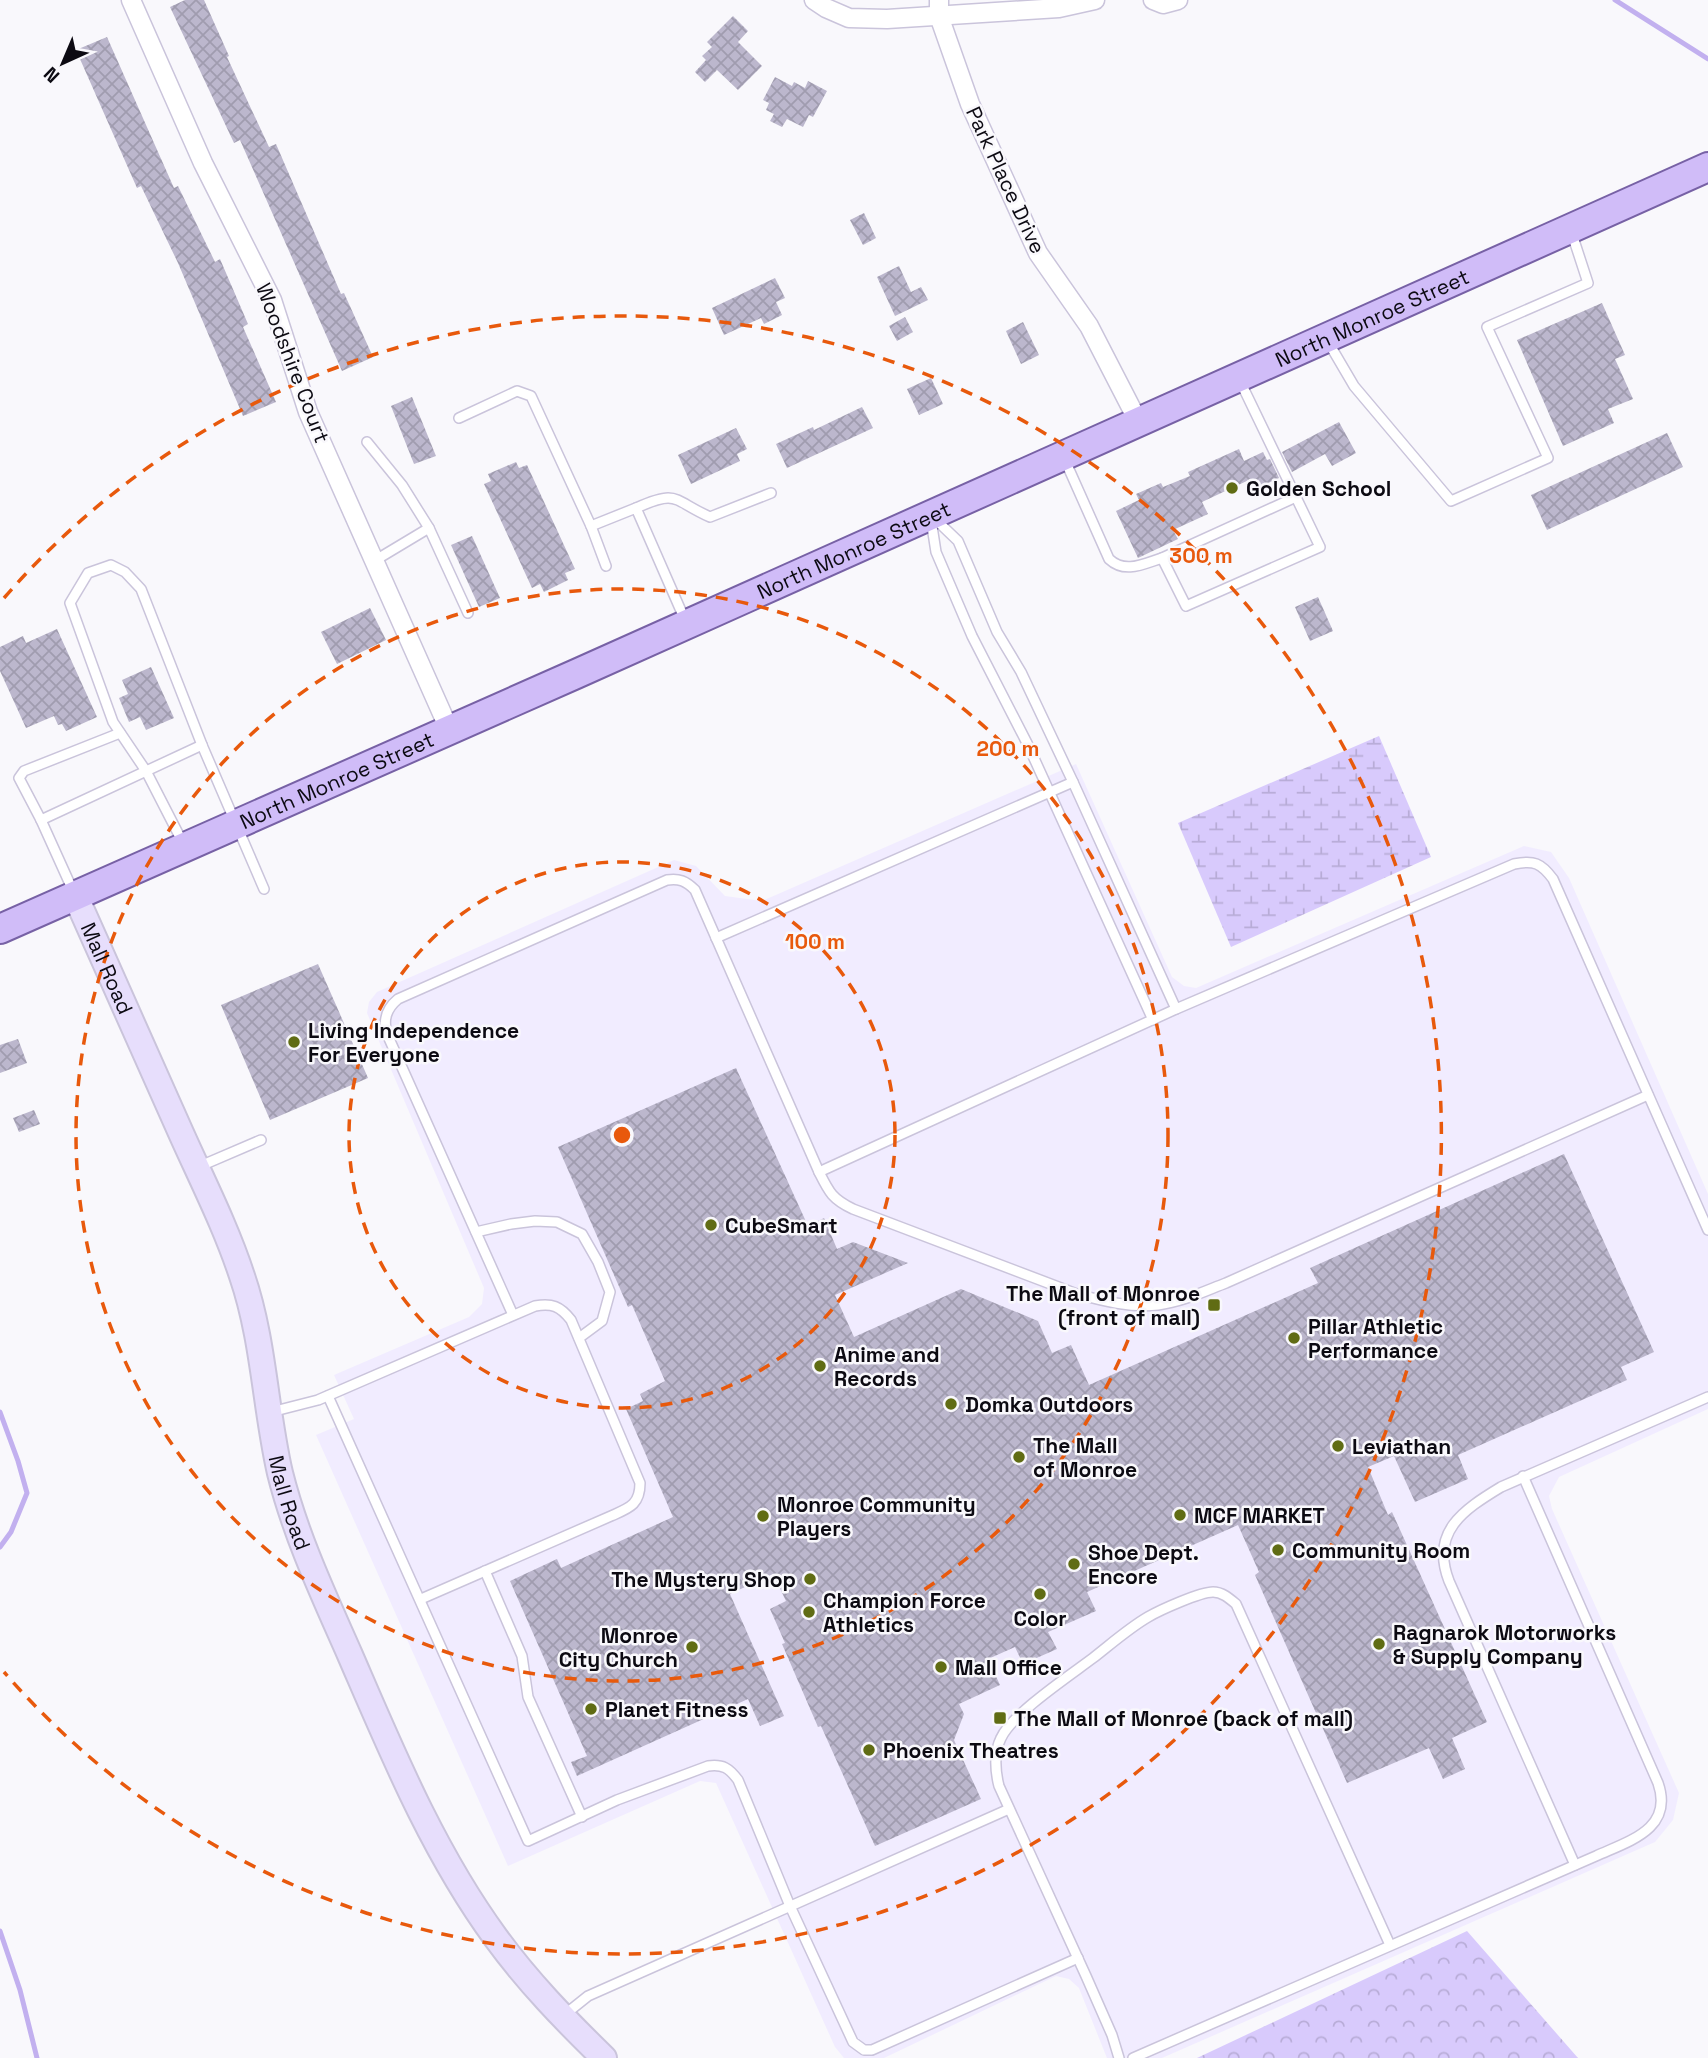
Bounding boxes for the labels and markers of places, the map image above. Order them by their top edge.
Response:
place label: Golden School [1246,475,1391,502]
marker: Golden School [1224,480,1240,496]
place label: Living Independence For Everyone [308,1017,519,1068]
marker: Living Independence For Everyone [286,1034,302,1050]
centre of rings [610,1123,634,1147]
place label: CubeSmart [725,1212,838,1239]
marker: CubeSmart [703,1217,719,1233]
place label: The Mall of Monroe (front of mall) [1006,1280,1200,1331]
marker: The Mall of Monroe (front of mall) [1206,1297,1222,1313]
place label: Pillar Athletic Performance [1308,1313,1443,1364]
marker: Pillar Athletic Performance [1286,1330,1302,1346]
place label: Anime and Records [834,1341,940,1392]
marker: Anime and Records [812,1358,828,1374]
place label: Domka Outdoors [965,1391,1133,1418]
marker: Domka Outdoors [943,1396,959,1412]
place label: The Mall of Monroe [1033,1432,1137,1483]
place label: Leviathan [1352,1433,1451,1460]
marker: Leviathan [1330,1438,1346,1454]
marker: The Mall of Monroe [1011,1449,1027,1465]
place label: Monroe Community Players [777,1491,976,1542]
place label: MCF MARKET [1194,1502,1325,1529]
marker: MCF MARKET [1172,1507,1188,1523]
marker: Monroe Community Players [755,1508,771,1524]
place label: Community Room [1292,1537,1470,1564]
place label: Shoe Dept. Encore [1088,1539,1199,1590]
marker: Community Room [1270,1542,1286,1558]
marker: Shoe Dept. Encore [1066,1556,1082,1572]
place label: The Mystery Shop [611,1566,796,1593]
marker: The Mystery Shop [802,1571,818,1587]
marker: Color [1032,1586,1048,1602]
place label: Champion Force Athletics [823,1587,986,1638]
marker: Champion Force Athletics [801,1604,817,1620]
place label: Color [1013,1605,1067,1632]
place label: Ragnarok Motorworks & Supply Company [1393,1619,1616,1670]
place label: Monroe City Church [559,1622,678,1673]
marker: Ragnarok Motorworks & Supply Company [1371,1636,1387,1652]
marker: Monroe City Church [684,1639,700,1655]
place label: Mall Office [955,1654,1062,1681]
marker: Mall Office [933,1659,949,1675]
place label: Planet Fitness [605,1696,748,1723]
marker: Planet Fitness [583,1701,599,1717]
place label: The Mall of Monroe (back of mall) [1014,1705,1353,1732]
marker: The Mall of Monroe (back of mall) [992,1710,1008,1726]
place label: Phoenix Theatres [883,1737,1059,1764]
marker: Phoenix Theatres [861,1742,877,1758]

